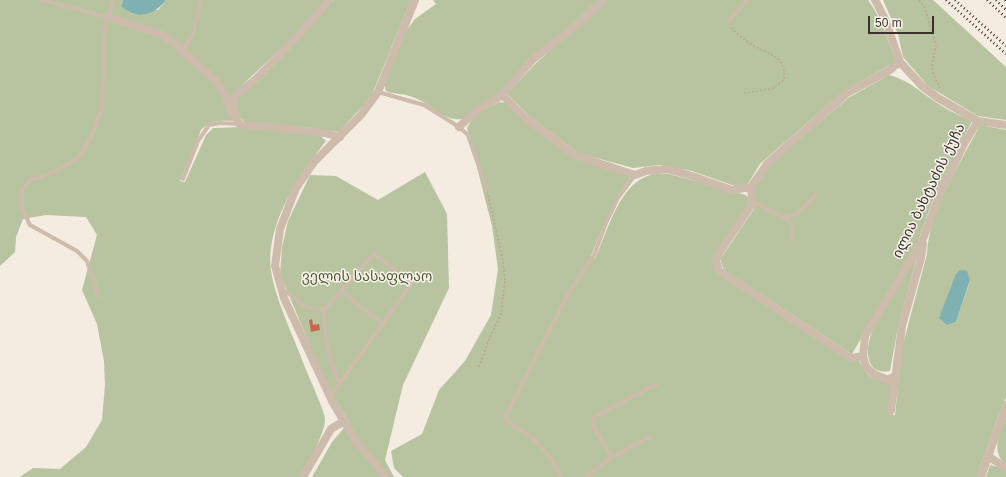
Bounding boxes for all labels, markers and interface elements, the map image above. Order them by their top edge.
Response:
scale bar [870,8,936,34]
text: 50 m [875,16,902,30]
street label: ილია ბახტაძის ქუჩა [889,121,969,261]
park label: ველის სასაფლაო [302,269,432,285]

